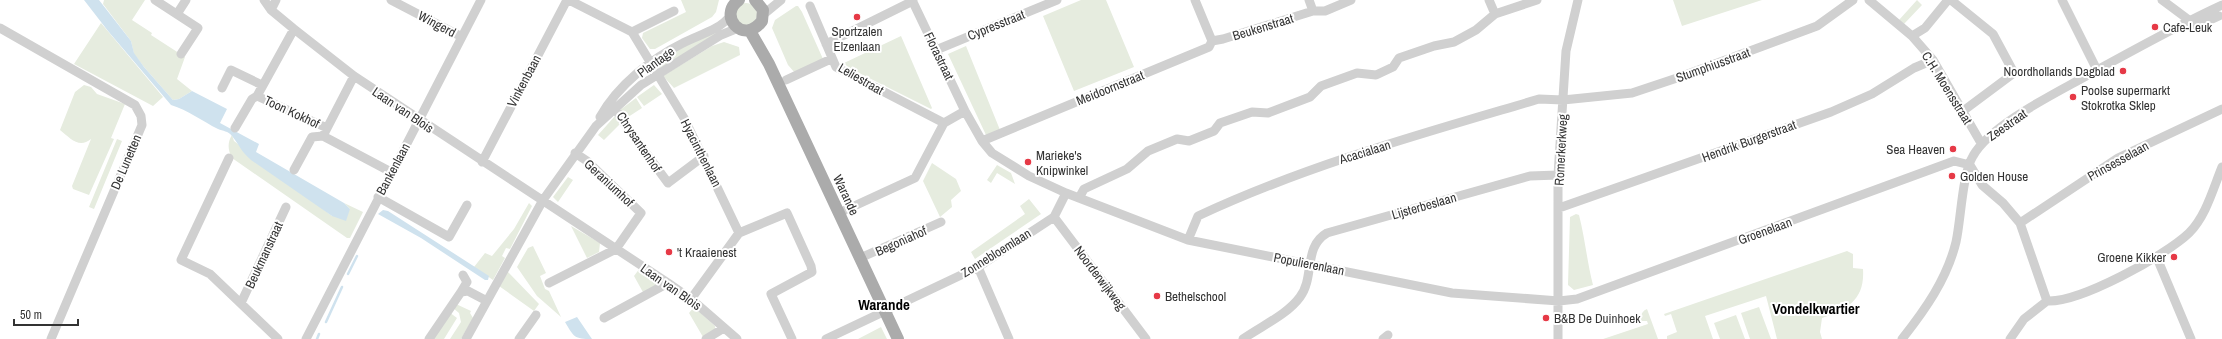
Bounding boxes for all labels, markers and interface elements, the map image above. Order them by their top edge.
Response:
street label: Cypresstraat [965,6,1027,44]
street label: Wingerd [415,7,459,41]
street label: Beukenstraat [1230,10,1296,44]
marker: Sportzalen Elzenlaan [852,12,862,22]
place label: Cafe-Leuk [2163,19,2213,36]
marker: Cafe-Leuk [2150,22,2160,32]
place label: Sportzalen Elzenlaan [832,23,883,55]
street label: Florastraat [920,29,958,83]
street label: Plantage [634,43,678,81]
street label: Stumphiusstraat [1674,44,1752,86]
street label: C.H. Moensstraat [1918,48,1976,128]
street label: Vinkenbaan [503,52,545,110]
street label: Leliestraat [835,59,887,99]
place label: Noordhollands Dagblad [2004,63,2115,80]
marker: Noordhollands Dagblad [2118,66,2128,76]
street label: Meidoornstraat [1074,67,1146,109]
place label: Poolse supermarkt Stokrotka Sklep [2081,82,2170,114]
street label: Laan van Blois [369,83,437,137]
street label: Toon Kokhof [262,92,322,132]
marker: Poolse supermarkt Stokrotka Sklep [2068,92,2078,102]
street label: Zeestraat [1984,105,2030,145]
street label: Chrysantenhof [613,109,665,176]
street label: Romerkerkweg [1551,114,1571,186]
street label: Hyacinthenlaan [677,116,725,190]
street label: Hendrik Burgerstraat [1700,116,1798,166]
street label: De Lunetten [107,132,145,192]
street label: Acacialaan [1336,136,1393,168]
street label: Prinsesselaan [2084,137,2152,185]
street label: Bankenlaan [372,140,414,198]
place label: Sea Heaven [1886,141,1945,158]
marker: Sea Heaven [1948,144,1958,154]
place label: Marieke's Knipwinkel [1036,147,1088,179]
street label: Geraniumhof [580,156,638,210]
marker: Marieke's Knipwinkel [1023,157,1033,167]
place label: Golden House [1960,168,2028,185]
marker: Golden House [1947,171,1957,181]
street label: Warande [829,172,863,218]
street label: Lijsterbeslaan [1390,189,1458,223]
street label: Groenelaan [1736,213,1794,249]
street label: Beukmanstraat [241,219,287,291]
street label: Begoniahof [873,222,929,260]
street label: Zonnebloemlaan [958,225,1034,281]
street label: Noorderwijkweg [1070,242,1130,314]
place label: 't Kraaienest [677,244,737,261]
marker: 't Kraaienest [664,247,674,257]
street label: Populierenlaan [1272,249,1346,279]
place label: Groene Kikker [2097,249,2166,266]
marker: Groene Kikker [2169,252,2179,262]
street label: Laan van Blois [637,260,705,314]
place label: Bethelschool [1165,288,1226,305]
marker: Bethelschool [1152,291,1162,301]
district label: Warande [858,294,910,315]
district label: Vondelkwartier [1772,298,1860,319]
scale bar [14,301,78,327]
text: 50 m [20,307,42,323]
place label: B&B De Duinhoek [1554,310,1641,327]
marker: B&B De Duinhoek [1541,313,1551,323]

